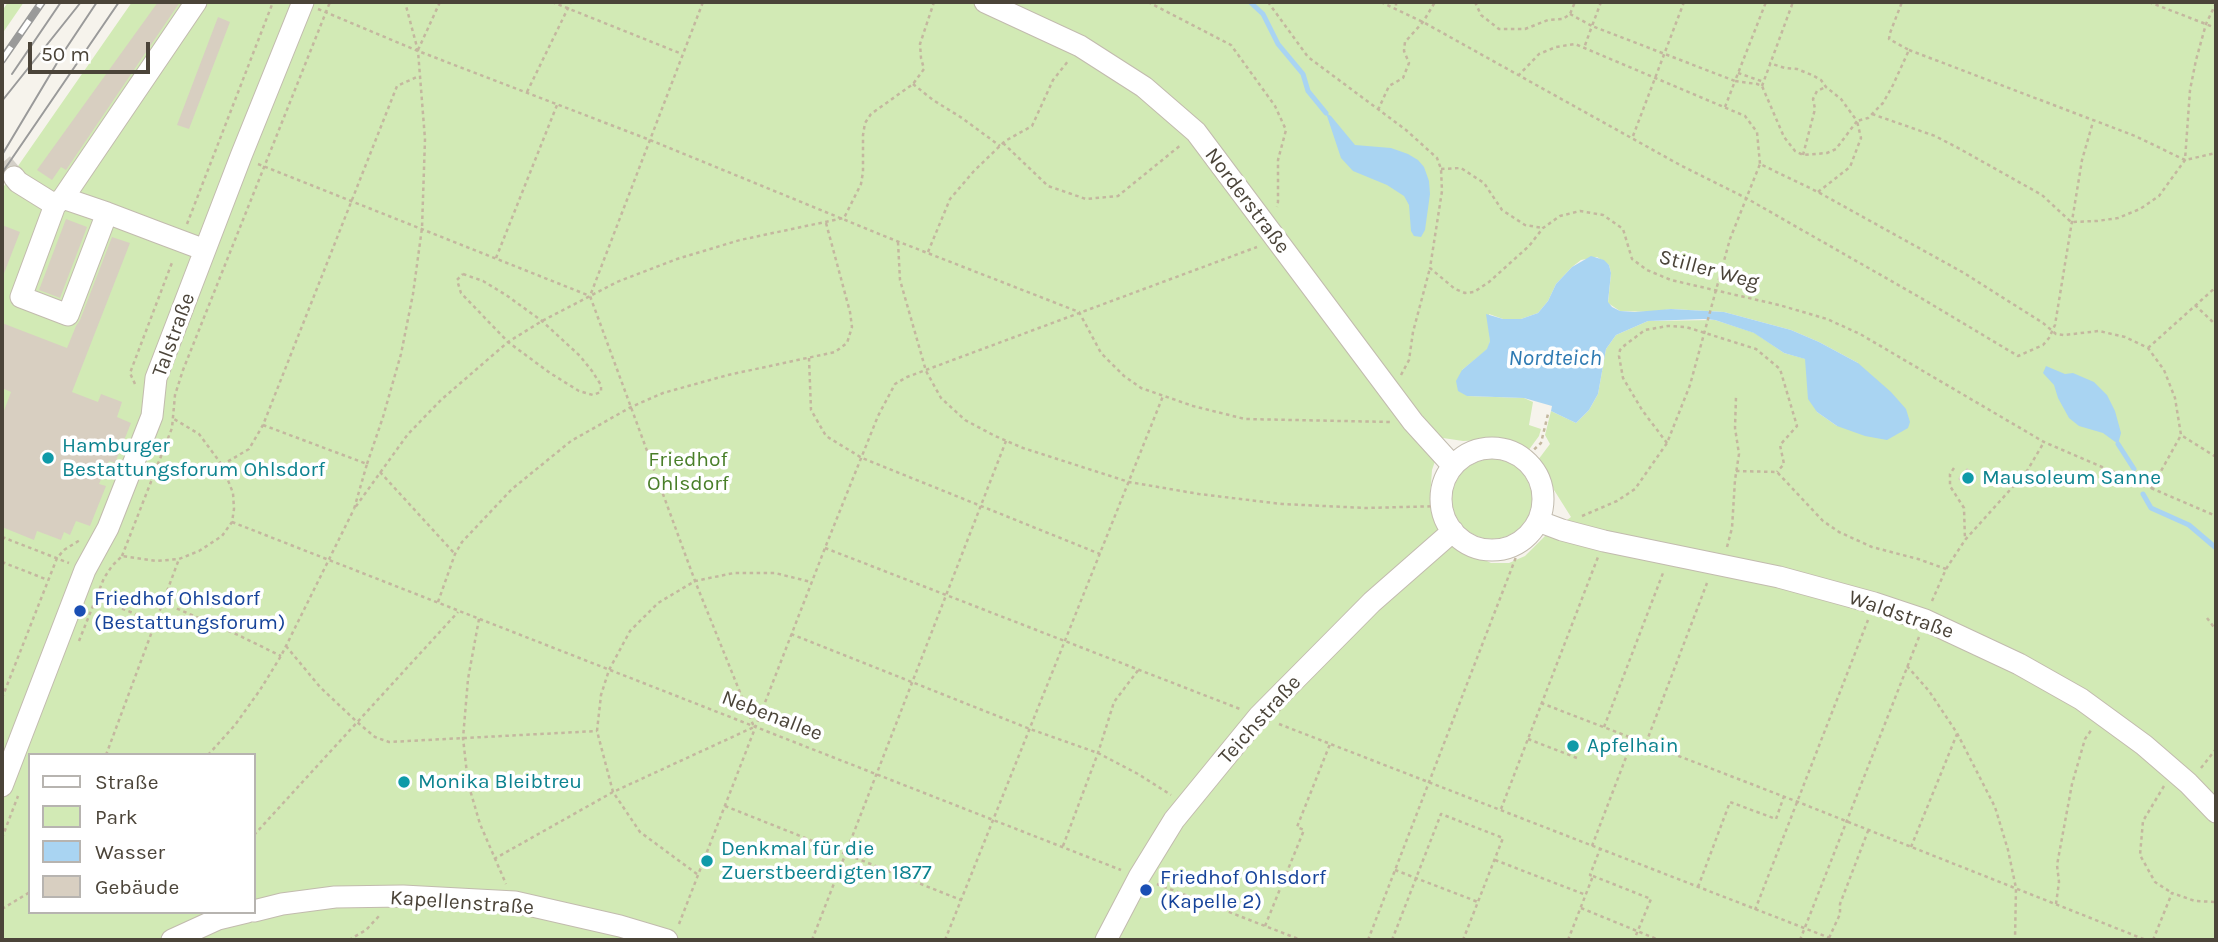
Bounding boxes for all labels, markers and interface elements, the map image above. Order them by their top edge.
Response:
scale bar [32,28,154,72]
text: 50 m [41,42,90,66]
street label: Norderstraße [1199,143,1295,259]
street label: Stiller Weg [1656,245,1762,295]
street label: Talstraße [147,289,201,381]
water label: Nordteich [1508,344,1602,372]
place label: Hamburger Bestattungsforum Ohlsdorf [62,433,325,483]
park label: Friedhof Ohlsdorf [647,447,729,497]
marker: Hamburger Bestattungsforum Ohlsdorf [40,450,56,466]
place label: Mausoleum Sanne [1982,465,2161,491]
marker: Mausoleum Sanne [1960,470,1976,486]
street label: Waldstraße [1845,585,1957,645]
place label: Friedhof Ohlsdorf (Bestattungsforum) [94,586,285,636]
marker: Friedhof Ohlsdorf (Bestattungsforum) [72,603,88,619]
street label: Teichstraße [1213,670,1307,770]
street label: Nebenallee [718,685,826,747]
place label: Apfelhain [1587,733,1678,759]
marker: Apfelhain [1565,738,1581,754]
legend [28,753,256,914]
place label: Monika Bleibtreu [418,769,582,795]
text: Straße [95,770,158,794]
marker: Monika Bleibtreu [396,774,412,790]
text: Park [95,805,138,829]
place label: Denkmal für die Zuerstbeerdigten 1877 [721,836,932,886]
text: Wasser [95,840,165,864]
marker: Denkmal für die Zuerstbeerdigten 1877 [699,853,715,869]
place label: Friedhof Ohlsdorf (Kapelle 2) [1160,865,1326,915]
text: Gebäude [95,875,179,899]
marker: Friedhof Ohlsdorf (Kapelle 2) [1138,882,1154,898]
street label: Kapellenstraße [389,885,535,921]

